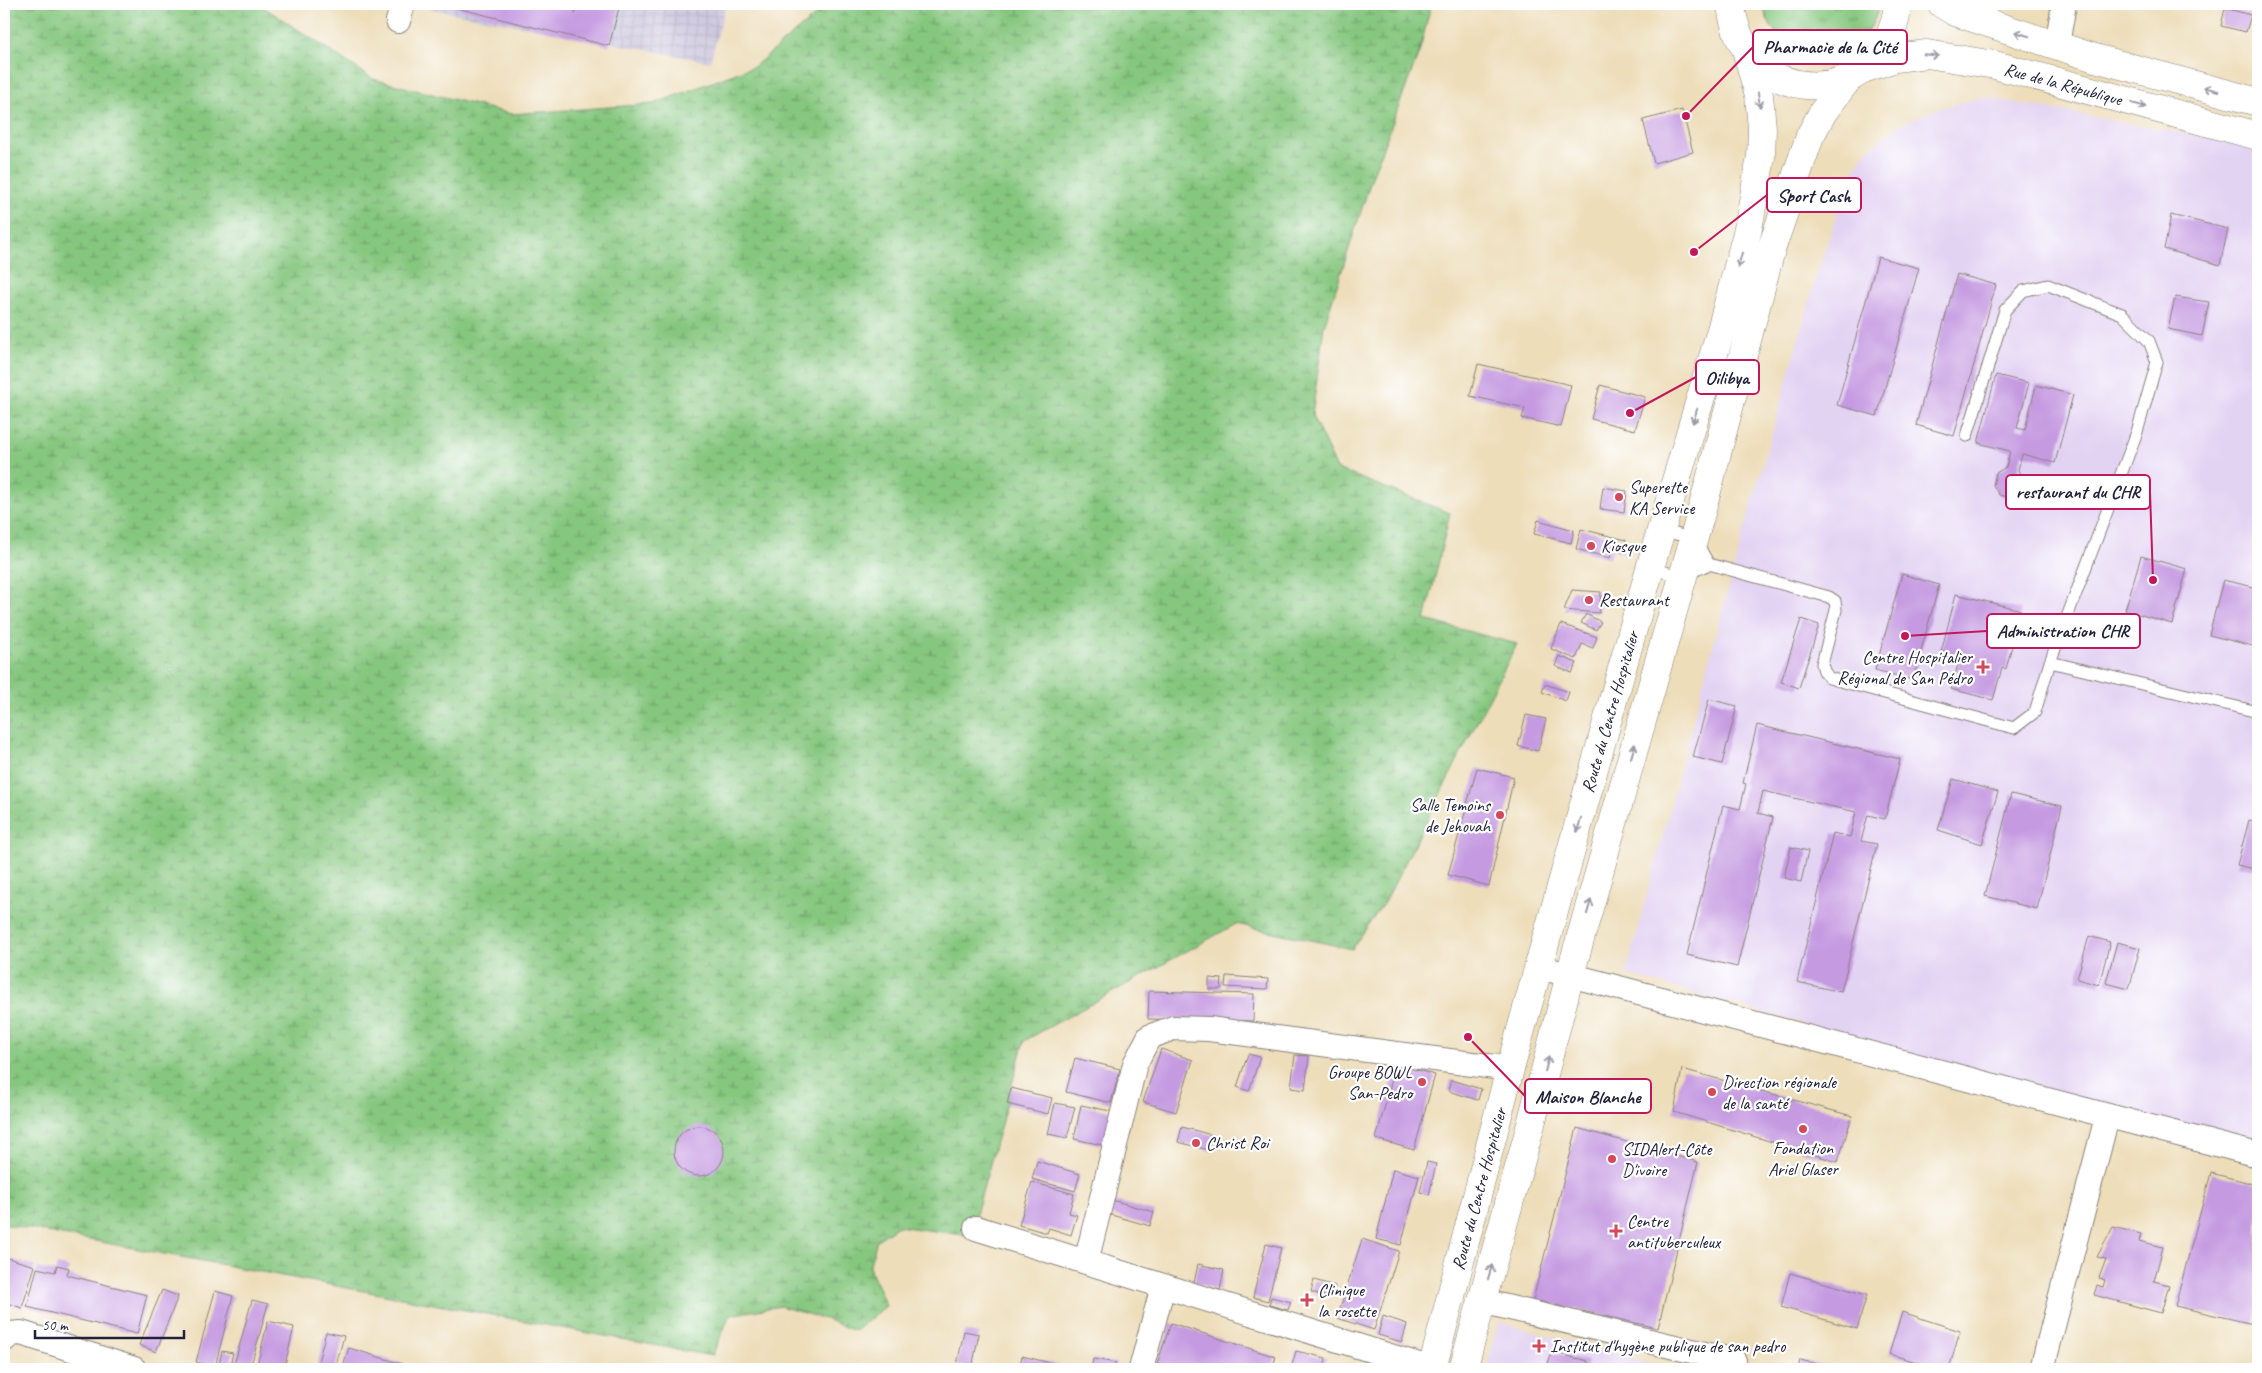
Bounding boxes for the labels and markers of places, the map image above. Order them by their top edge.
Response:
callout: Pharmacie de la Cité [1753,30,1907,64]
callout: Sport Cash [1767,178,1861,212]
callout: Oilibya [1696,360,1759,394]
callout: restaurant du CHR [2006,475,2150,509]
place label: Superette KA Service [1629,476,1695,519]
marker: Superette KA Service [1613,491,1625,503]
place label: Kiosque [1601,535,1646,557]
marker: Kiosque [1585,540,1597,552]
place label: Restaurant [1599,589,1671,611]
marker: Restaurant [1583,594,1595,606]
callout: Administration CHR [1987,614,2140,648]
place label: Centre Hospitalier Régional de San Pédro [1837,646,1974,689]
marker: Centre Hospitalier Régional de San Pédro [1976,660,1990,674]
place label: Salle Temoins de Jehovah [1410,794,1492,837]
marker: Salle Temoins de Jehovah [1494,809,1506,821]
place label: Groupe BOWL San-Pedro [1328,1061,1414,1104]
place label: Direction régionale de la santé [1722,1071,1837,1114]
marker: Groupe BOWL San-Pedro [1416,1076,1428,1088]
callout: Maison Blanche [1525,1079,1651,1113]
marker: Direction régionale de la santé [1706,1086,1718,1098]
marker: Fondation Ariel Glaser [1797,1123,1809,1135]
place label: Christ Roi [1206,1132,1271,1154]
marker: Christ Roi [1190,1137,1202,1149]
place label: Fondation Ariel Glaser [1768,1137,1839,1180]
place label: SIDAlert-Côte D'ivoire [1622,1138,1712,1181]
marker: SIDAlert-Côte D'ivoire [1606,1153,1618,1165]
place label: Centre antituberculeux [1627,1210,1722,1253]
marker: Centre antituberculeux [1609,1224,1623,1238]
place label: Clinique la rosette [1318,1279,1377,1322]
marker: Clinique la rosette [1300,1293,1314,1307]
place label: Institut d'hygène publique de san pedro [1550,1335,1787,1357]
marker: Institut d'hygène publique de san pedro [1532,1339,1546,1353]

